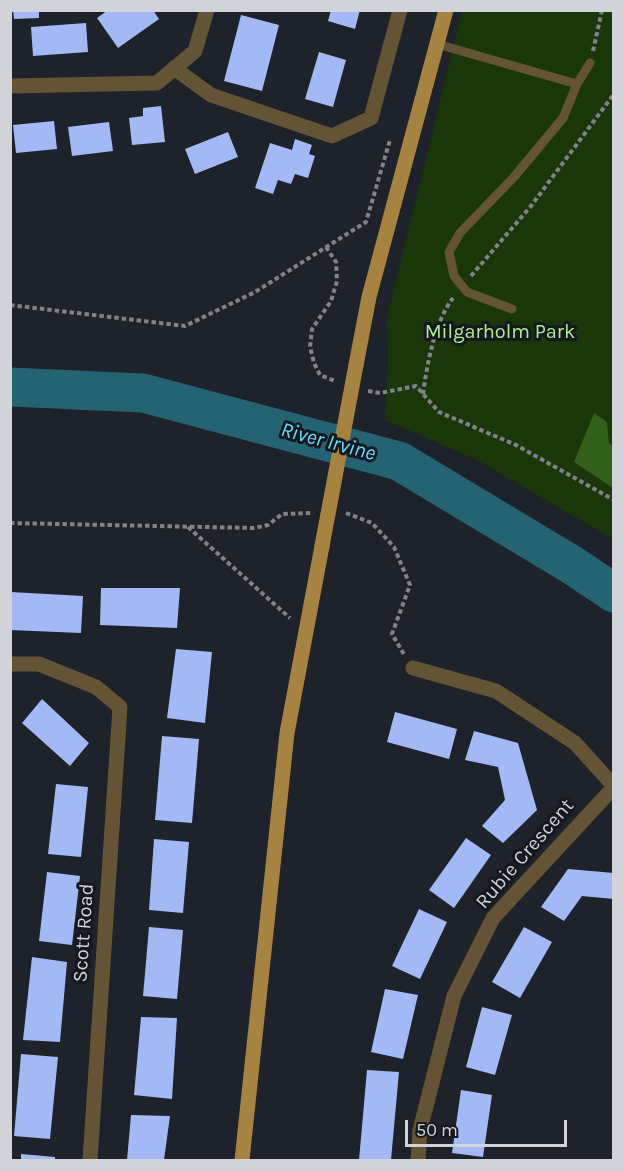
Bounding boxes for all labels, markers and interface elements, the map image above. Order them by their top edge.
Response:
park label: Milgarholm Park [425,320,575,344]
water label: River Irvine [278,417,378,467]
street label: Rubie Crescent [471,794,579,914]
street label: Scott Road [69,883,99,983]
scale bar [408,1108,570,1146]
text: 50 m [416,1119,458,1141]

